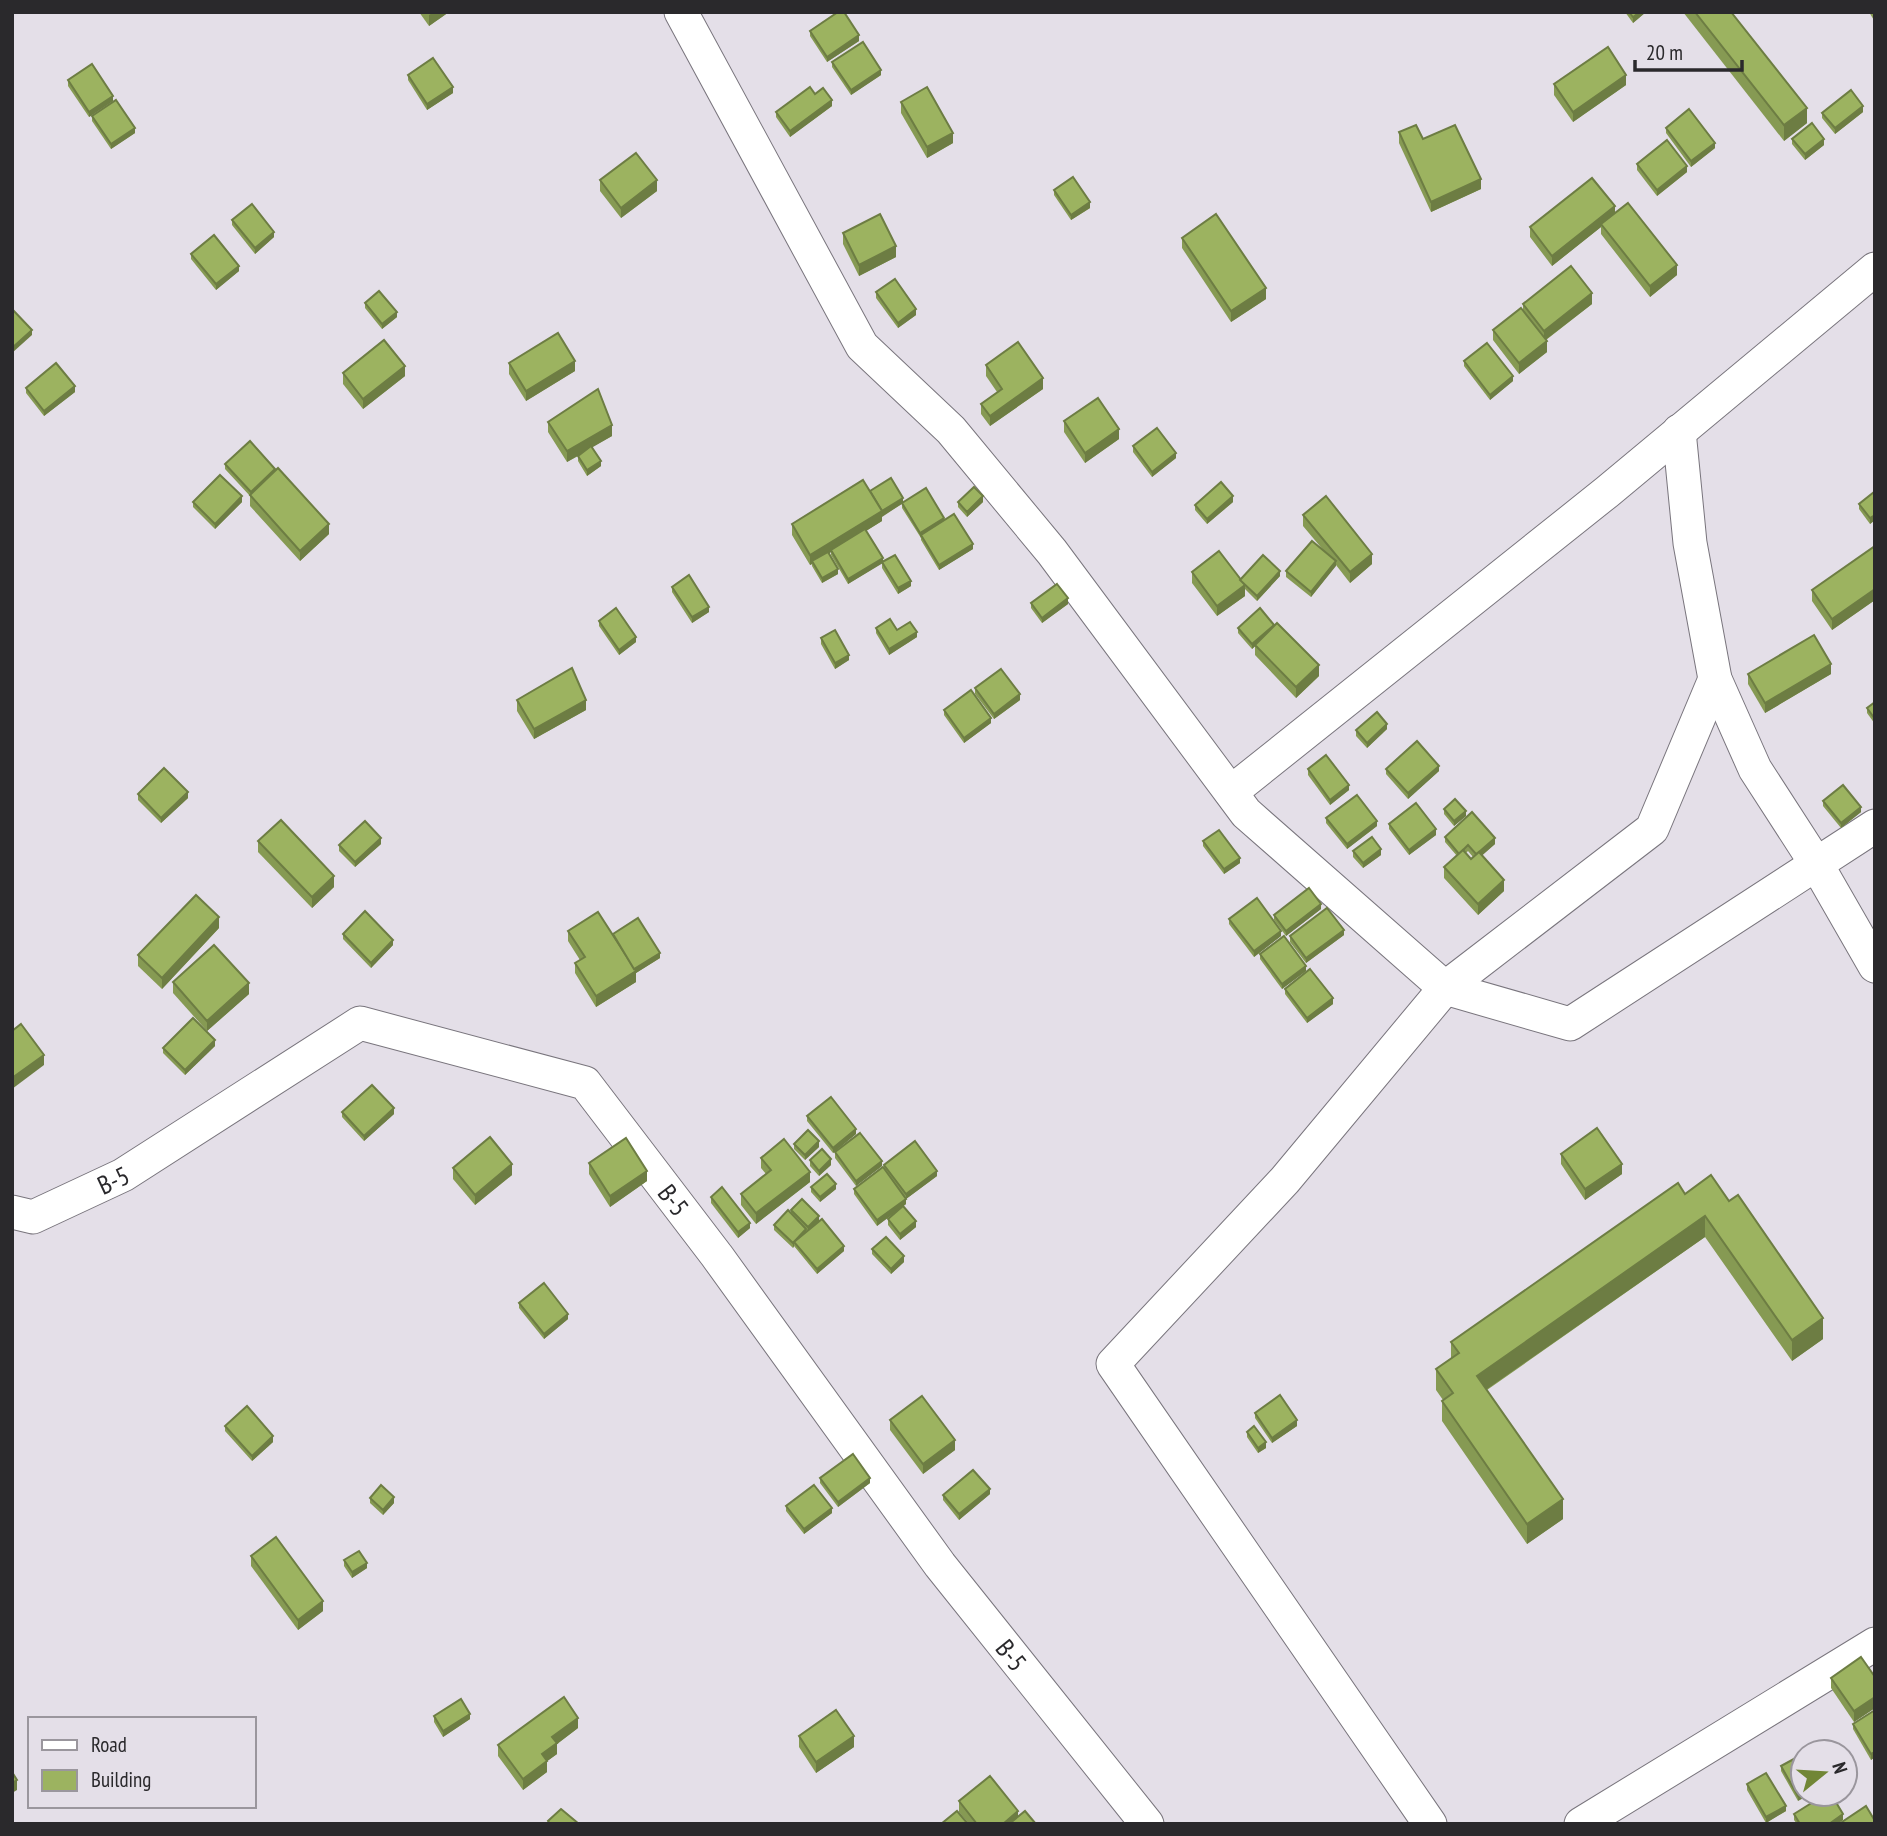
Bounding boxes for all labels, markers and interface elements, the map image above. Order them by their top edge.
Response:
scale bar [1635,28,1742,72]
text: 20 m [1646,39,1683,66]
street label: B-5 [92,1158,134,1201]
street label: B-5 [651,1177,697,1222]
street label: B-5 [989,1632,1035,1677]
legend [28,1717,256,1808]
text: Road [91,1731,127,1758]
north arrow [1789,1738,1859,1808]
text: N [1827,1759,1853,1776]
text: Building [91,1766,151,1793]

